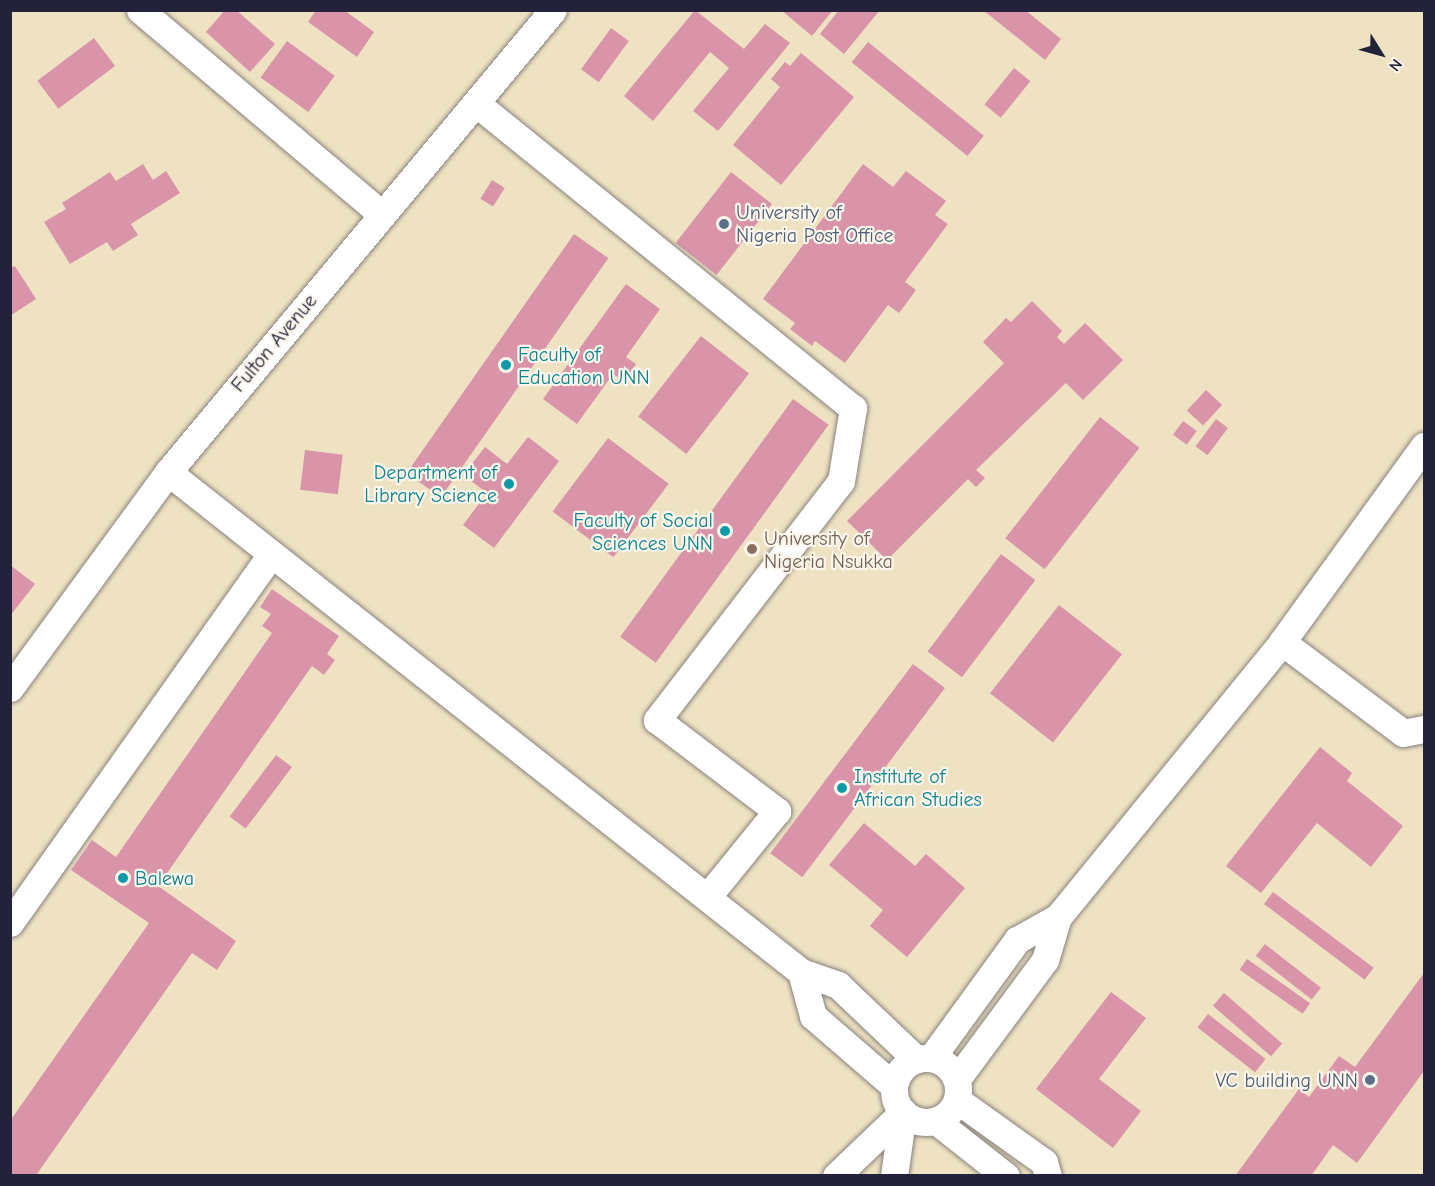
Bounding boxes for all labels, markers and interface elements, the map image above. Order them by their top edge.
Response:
north arrow [1351,24,1411,84]
text: N [1385,55,1406,74]
place label: University of Nigeria Post Office [736,201,894,248]
marker: University of Nigeria Post Office [717,217,731,231]
street label: Fulton Avenue [226,289,322,397]
place label: Faculty of Education UNN [518,342,650,389]
marker: Faculty of Education UNN [499,358,513,372]
place label: Department of Library Science [364,460,497,507]
marker: Department of Library Science [502,477,516,491]
place label: Faculty of Social Sciences UNN [573,508,713,555]
marker: Faculty of Social Sciences UNN [718,524,732,538]
place label: University of Nigeria Nsukka [764,526,893,573]
marker: University of Nigeria Nsukka [745,542,759,556]
place label: Institute of African Studies [854,765,982,812]
marker: Institute of African Studies [835,781,849,795]
place label: Balewa [135,866,194,890]
marker: Balewa [116,871,130,885]
place label: VC building UNN [1216,1068,1358,1092]
marker: VC building UNN [1363,1073,1377,1087]

